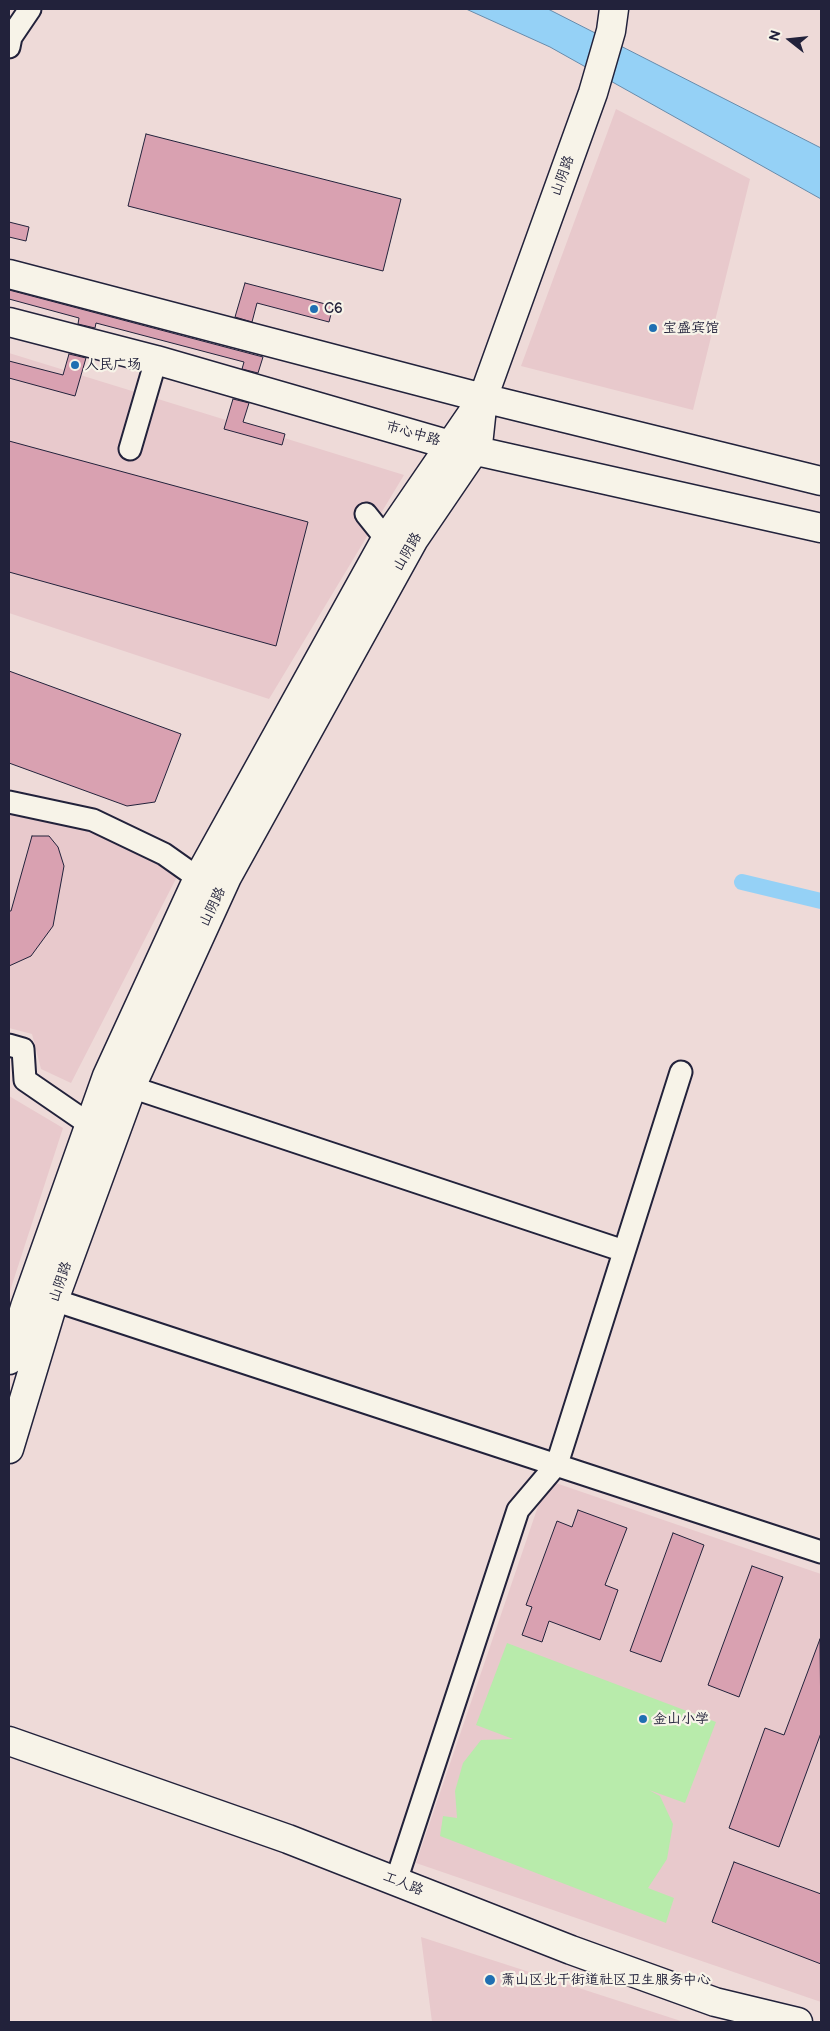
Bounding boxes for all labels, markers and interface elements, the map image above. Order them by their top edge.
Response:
north arrow [765,15,815,65]
text: N [765,28,785,43]
street label: 山阴路 [548,153,578,199]
place label: C6 [324,301,343,317]
marker: C6 [308,303,320,315]
place label: 宝盛宾馆 [663,320,719,336]
marker: 宝盛宾馆 [647,322,659,334]
place label: 人民广场 [85,357,141,373]
marker: 人民广场 [69,359,81,371]
street label: 市心中路 [384,418,442,450]
street label: 山阴路 [390,530,426,574]
street label: 山阴路 [197,884,229,930]
street label: 山阴路 [46,1259,76,1305]
place label: 金山小学 [653,1711,709,1727]
marker: 金山小学 [637,1713,649,1725]
street label: 工人路 [380,1868,426,1900]
place label: 萧山区北干街道社区卫生服务中心 [501,1972,711,1988]
marker: 萧山区北干街道社区卫生服务中心 [483,1973,497,1987]

